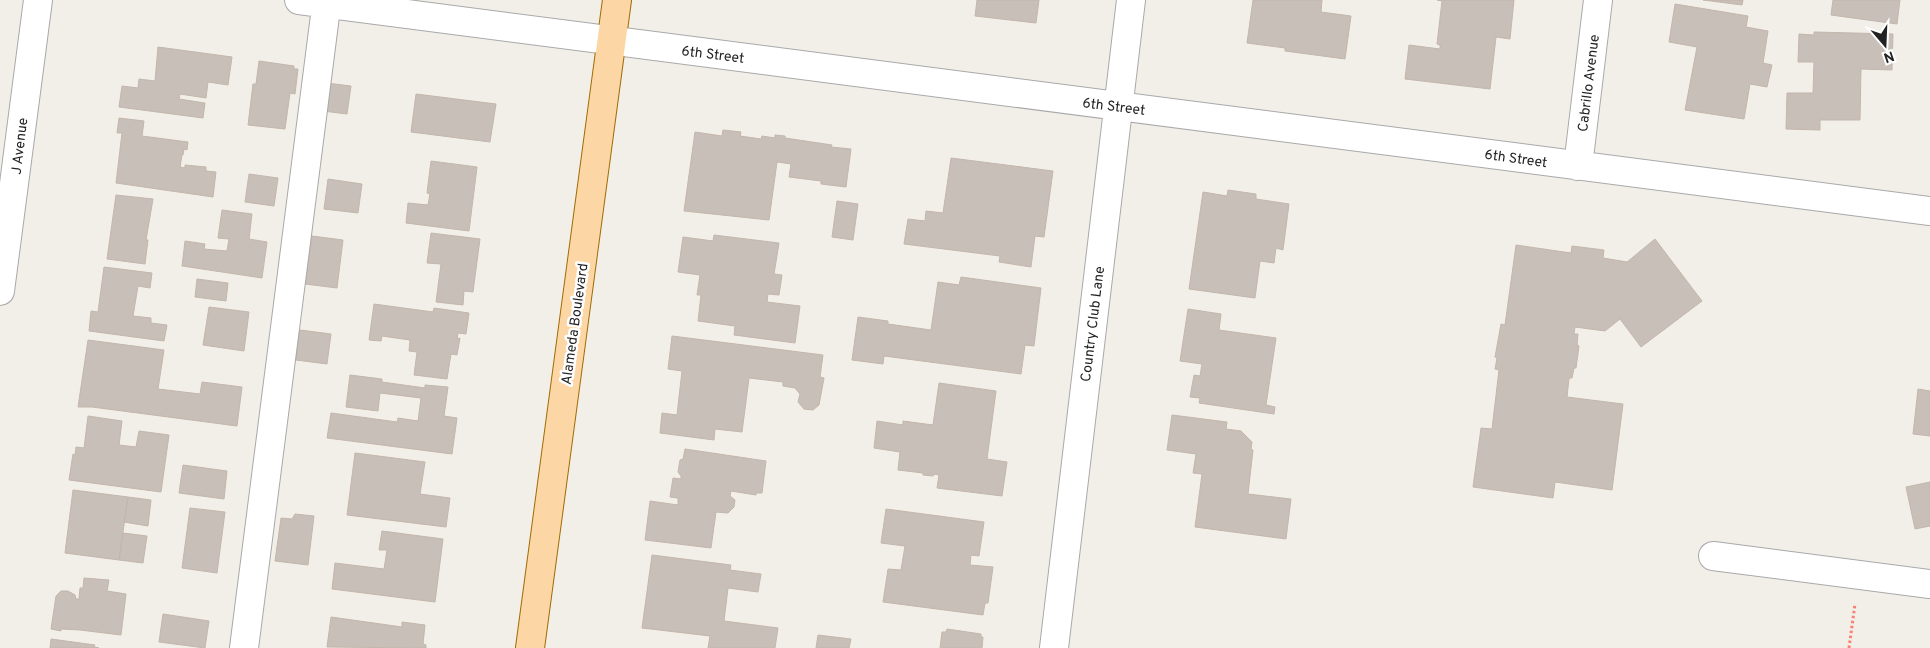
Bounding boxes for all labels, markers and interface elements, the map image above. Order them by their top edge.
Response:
north arrow [1860,20,1910,70]
street label: Cabrillo Avenue [1575,34,1604,133]
street label: 6th Street [680,43,745,68]
text: N [1881,46,1896,66]
street label: 6th Street [1081,95,1146,120]
street label: J Avenue [9,117,32,176]
street label: 6th Street [1483,147,1548,172]
street label: Alameda Boulevard [559,262,592,386]
street label: Country Club Lane [1078,265,1109,383]

